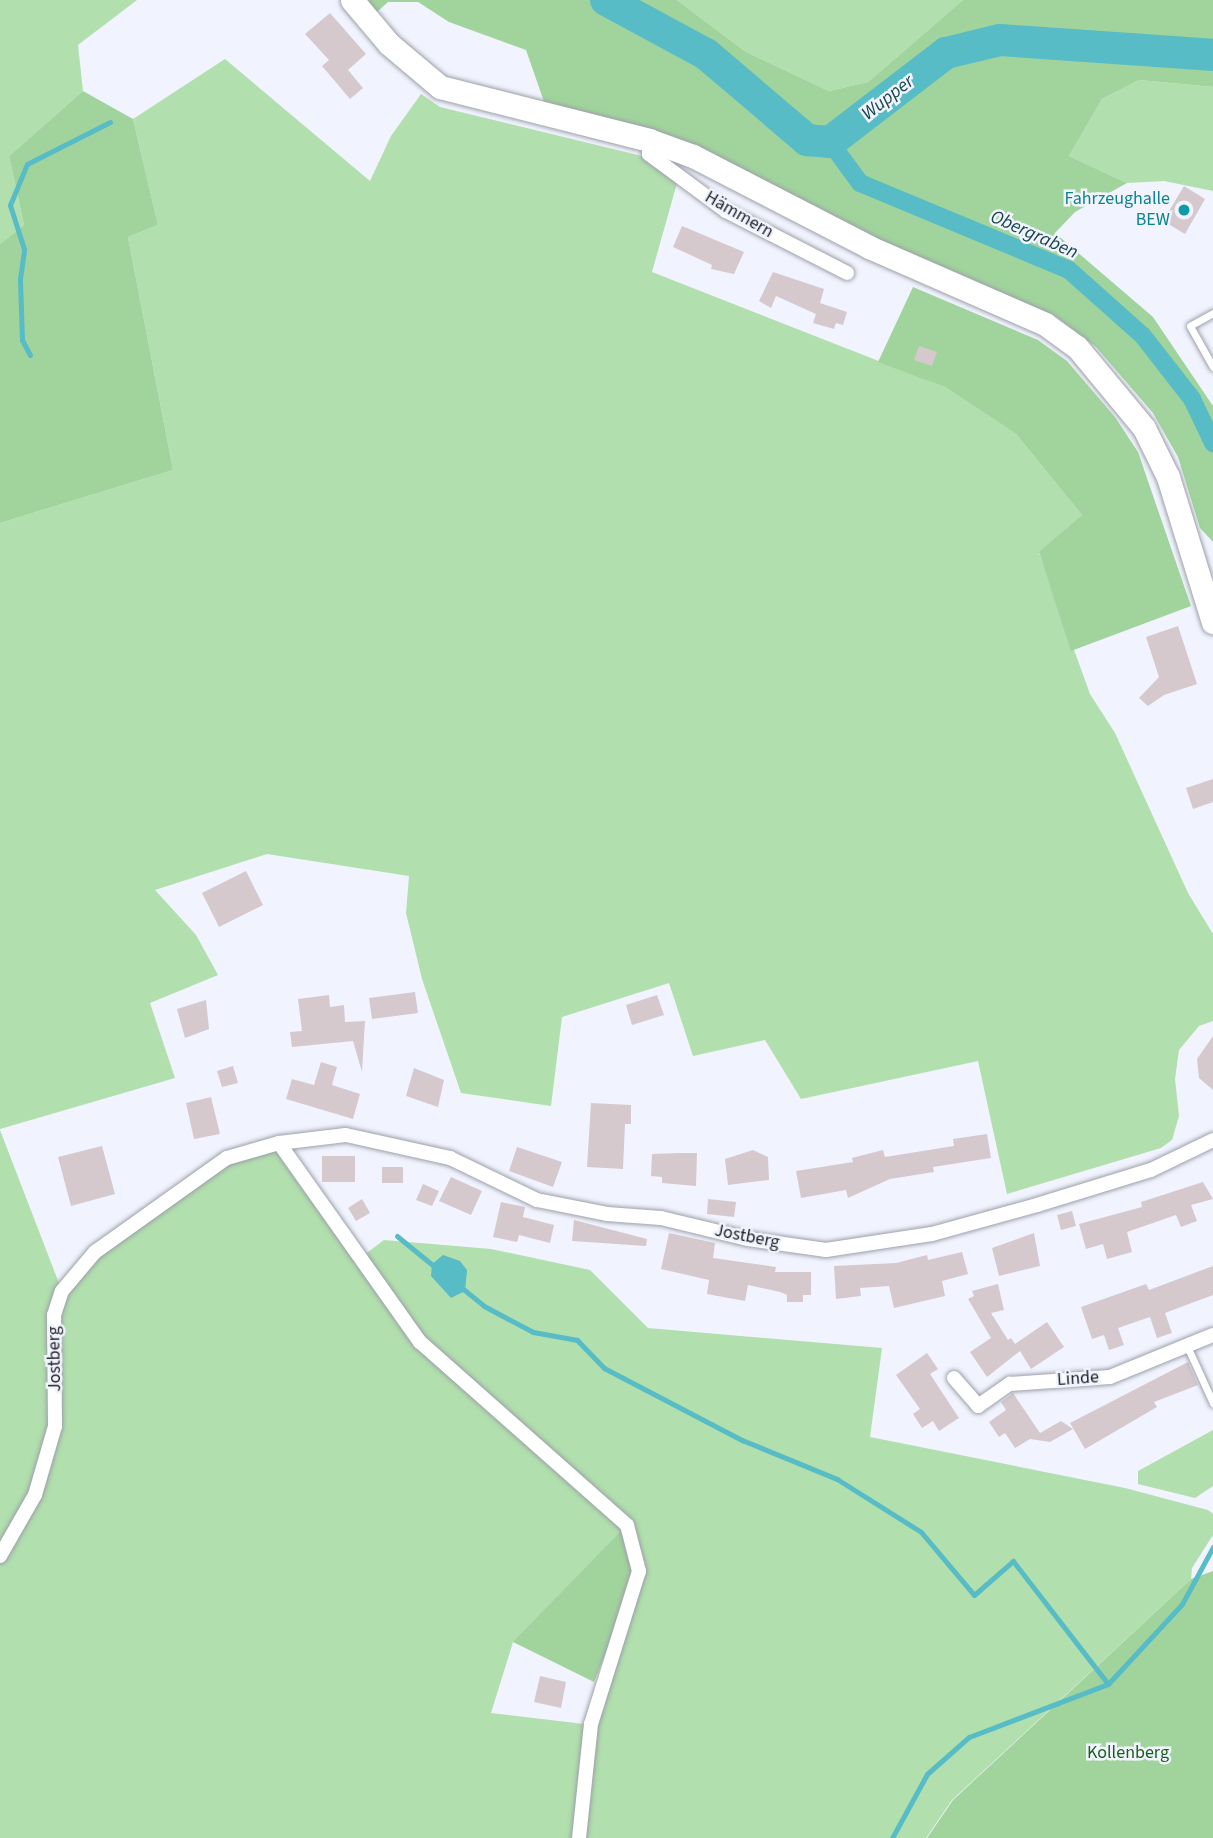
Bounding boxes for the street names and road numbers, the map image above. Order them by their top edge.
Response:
street label: Hämmern [701,187,777,243]
street label: Jostberg [713,1220,781,1254]
street label: Jostberg [44,1326,66,1392]
street label: Linde [1056,1367,1100,1391]

